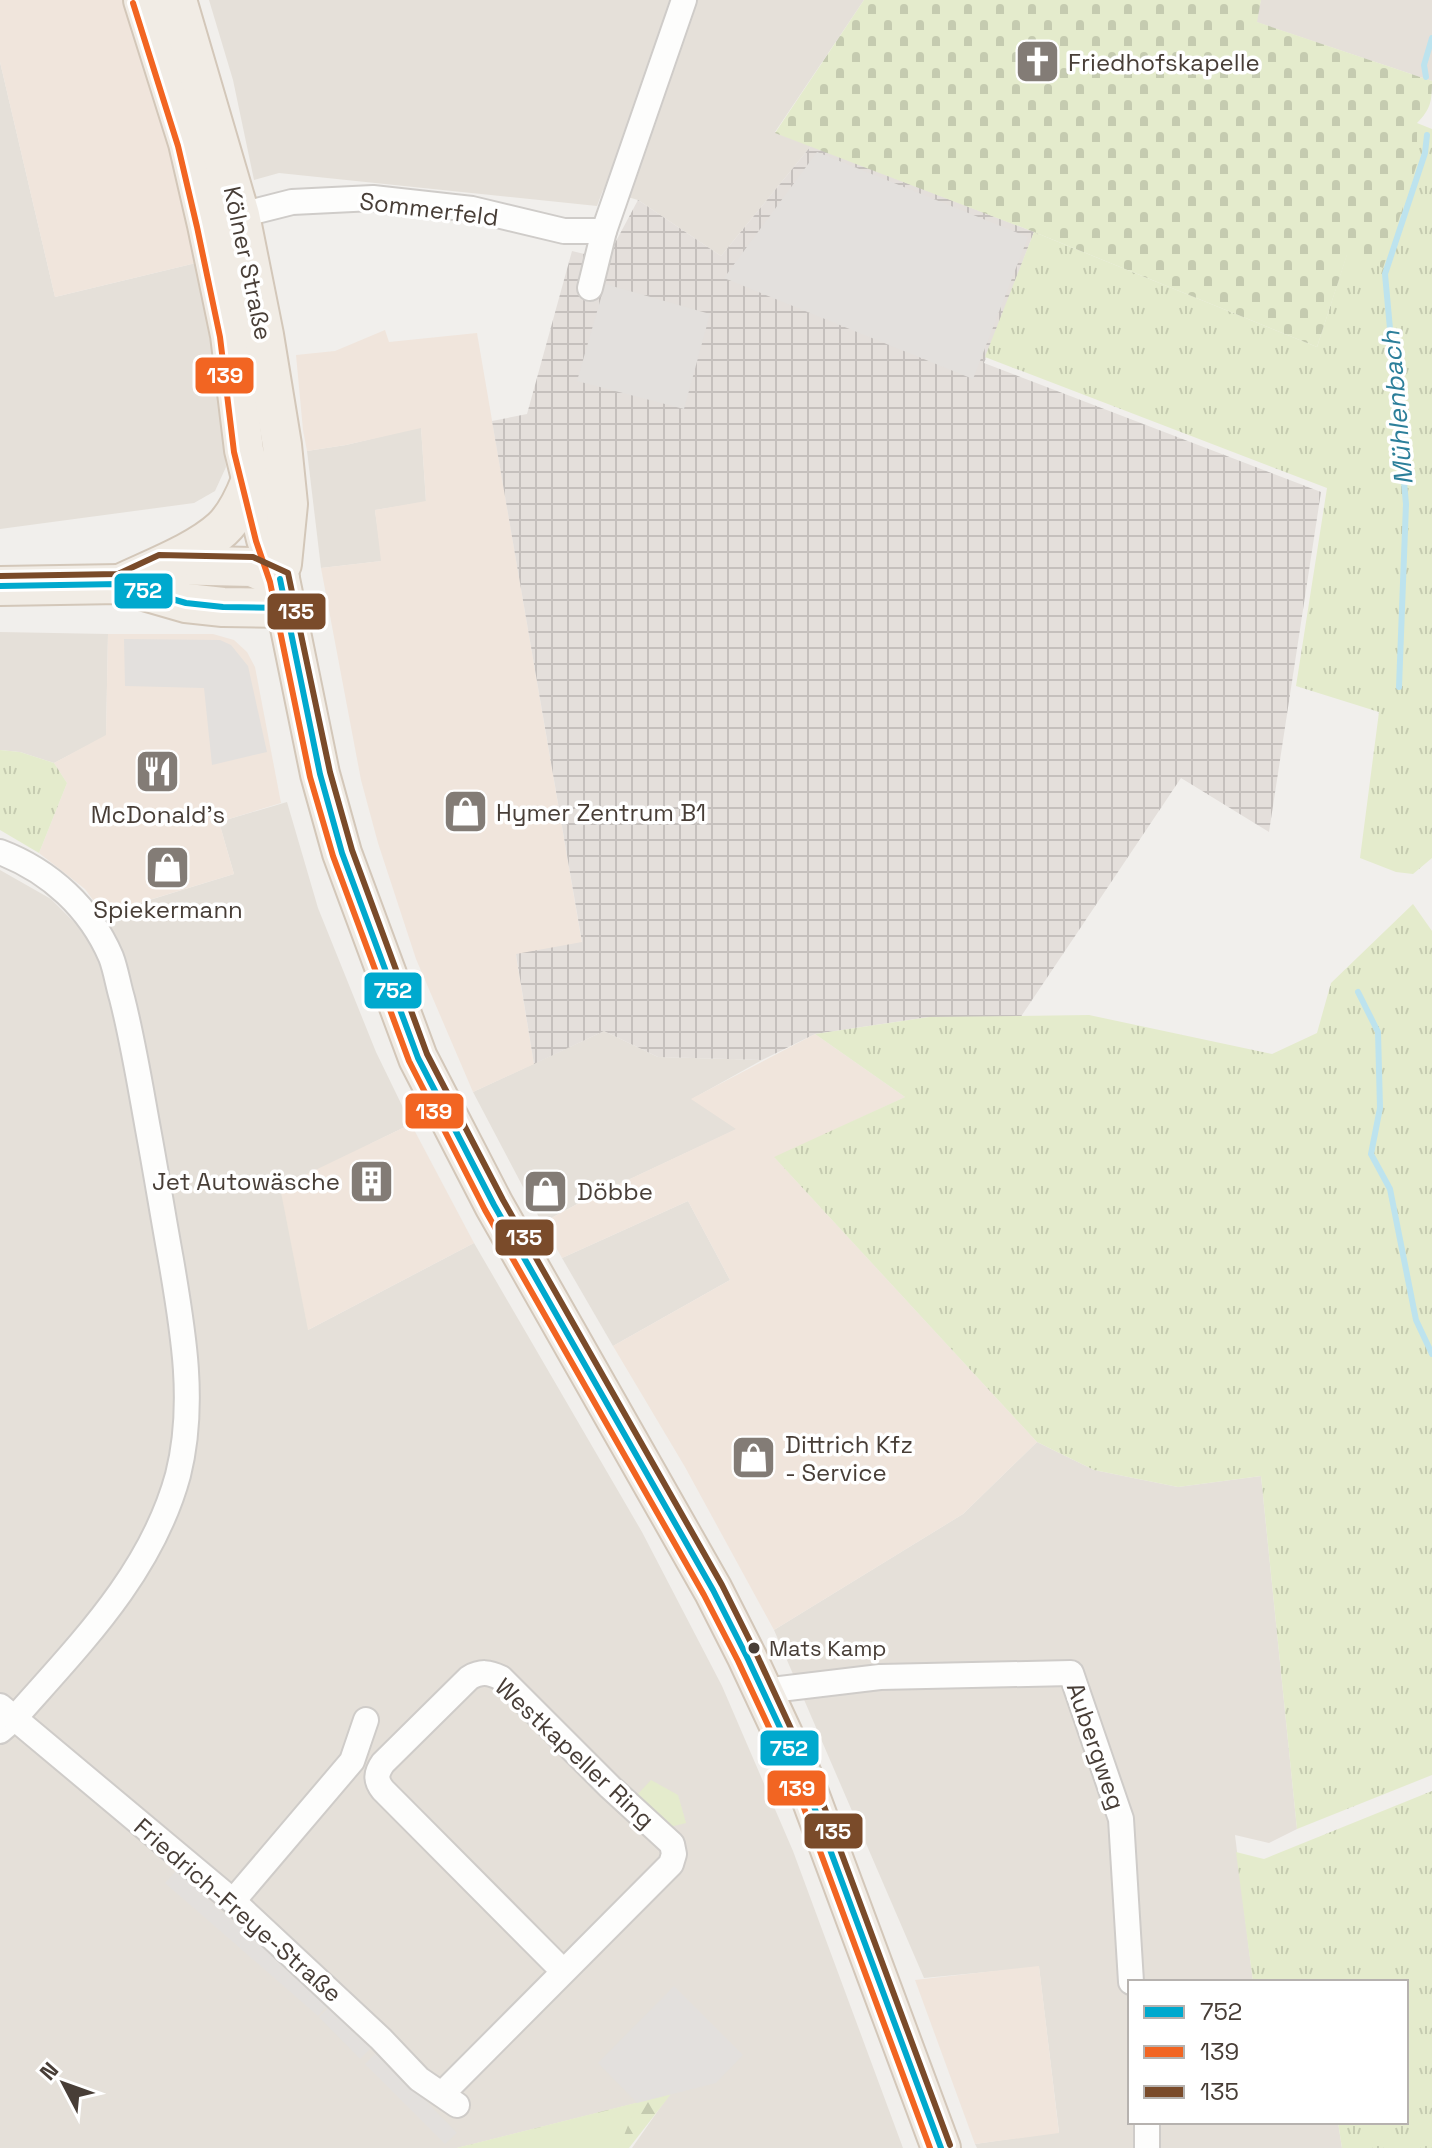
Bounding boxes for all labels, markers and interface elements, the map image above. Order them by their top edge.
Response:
church icon: Friedhofskapelle [1013,38,1061,86]
place label: Friedhofskapelle [1068,47,1260,78]
street label: Kölner Straße [217,183,279,343]
street label: Sommerfeld [358,185,500,233]
water label: Mühlenbach [1373,328,1421,487]
line badge: 139 [194,356,255,395]
text: 139 [207,361,243,389]
line badge: 752 [113,572,174,610]
text: 752 [124,576,162,604]
line badge: 135 [266,592,327,631]
text: 135 [278,597,314,625]
restaurant icon: McDonald's [134,748,182,796]
shop icon: Hymer Zentrum B1 [441,788,489,836]
place label: Hymer Zentrum B1 [496,797,706,828]
place label: McDonald's [91,799,225,830]
shop icon: Spiekermann [144,843,192,891]
place label: Spiekermann [93,894,243,925]
line badge: 752 [363,971,423,1010]
text: 752 [374,976,412,1004]
line badge: 139 [404,1092,465,1130]
text: 139 [416,1097,452,1125]
building icon: Jet Autowäsche [347,1157,395,1205]
place label: Jet Autowäsche [152,1166,340,1197]
shop icon: Döbbe [522,1167,570,1215]
place label: Döbbe [577,1176,653,1207]
line badge: 135 [494,1218,555,1257]
text: 135 [506,1223,542,1251]
place label: Dittrich Kfz - Service [785,1429,913,1488]
shop icon: Dittrich Kfz - Service [730,1434,778,1482]
place label: Mats Kamp [769,1634,887,1662]
marker: Mats Kamp [746,1640,762,1656]
street label: Westkapeller Ring [489,1671,661,1835]
street label: Aubergweg [1060,1678,1132,1814]
line badge: 752 [759,1729,820,1767]
text: 752 [770,1734,808,1762]
line badge: 139 [766,1769,827,1807]
text: 139 [779,1774,815,1802]
street label: Friedrich-Freye-Straße [128,1811,348,2009]
line badge: 135 [803,1812,864,1850]
text: 135 [815,1817,851,1845]
legend [1128,1980,1408,2124]
text: 752 [1200,1996,1242,2027]
text: 139 [1200,2036,1239,2067]
north arrow [24,2044,104,2124]
text: N [34,2056,64,2086]
text: 135 [1200,2076,1239,2107]

